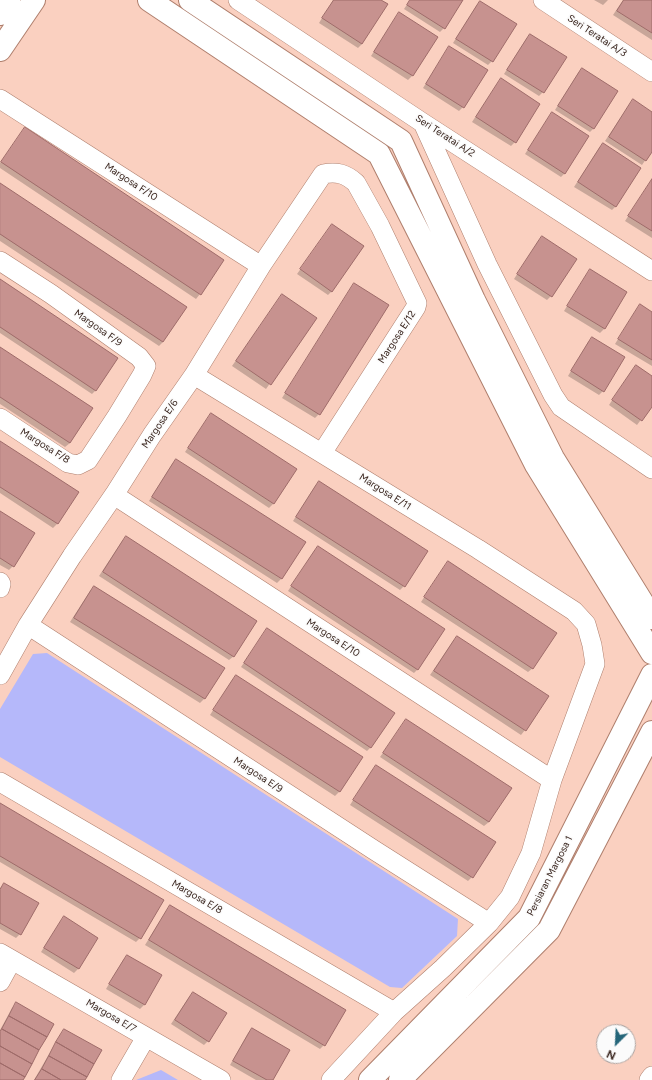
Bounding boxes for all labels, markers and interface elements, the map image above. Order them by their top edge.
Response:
street label: Seri Teratai A/3 [565,12,629,60]
street label: Seri Teratai A/2 [413,112,477,160]
street label: Margosa F/10 [102,160,160,204]
street label: Margosa F/9 [72,307,124,349]
street label: Margosa E/12 [376,308,418,366]
street label: Margosa E/6 [139,397,181,451]
street label: Margosa F/8 [18,426,72,466]
street label: Margosa E/11 [357,471,413,513]
street label: Margosa E/10 [304,616,362,660]
street label: Margosa E/9 [231,755,285,795]
street label: Persiaran Margosa 1 [525,834,575,918]
street label: Margosa E/8 [169,878,225,916]
street label: Margosa E/7 [84,997,138,1035]
north arrow [596,1024,636,1064]
text: N [605,1047,618,1062]

